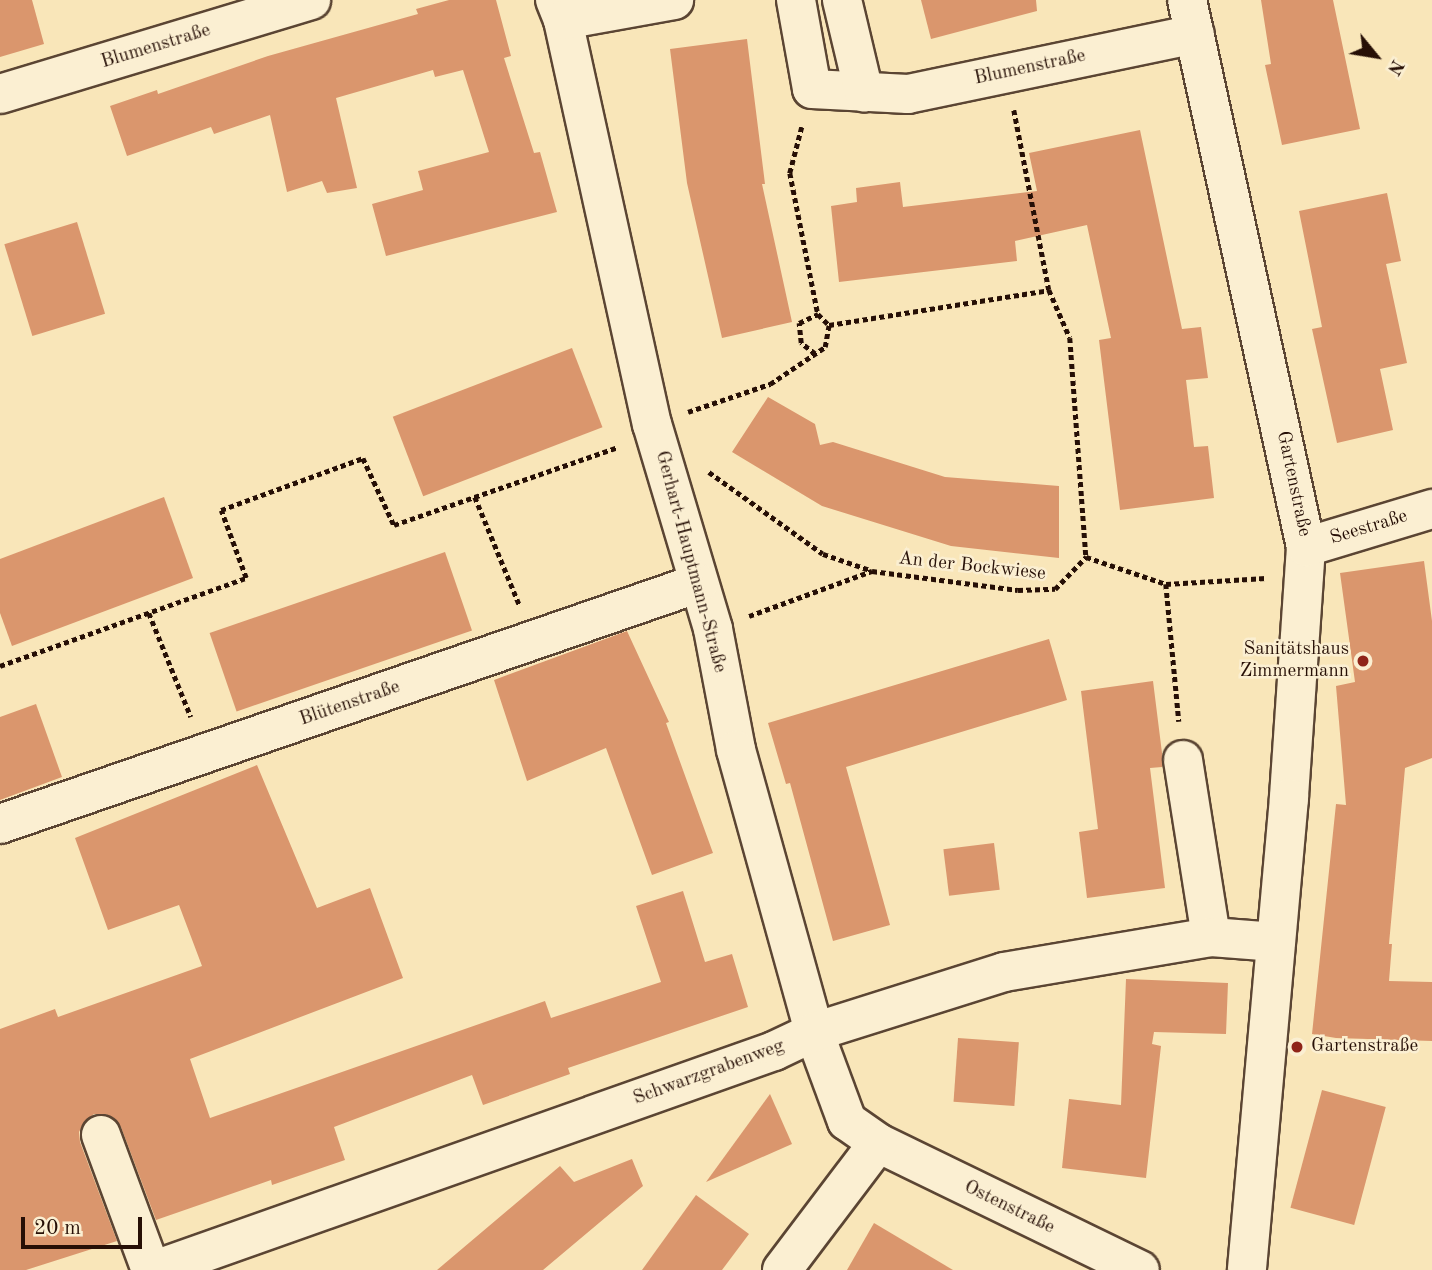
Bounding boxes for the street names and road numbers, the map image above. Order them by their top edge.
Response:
street label: Blumenstraße [99,20,213,74]
street label: Blumenstraße [972,45,1088,91]
street label: Gartenstraße [1271,429,1315,539]
street label: Gerhart-Hauptmann-Straße [649,449,731,675]
street label: Seestraße [1327,505,1411,551]
street label: An der Bockwiese [897,548,1047,586]
street label: Blütenstraße [297,676,403,732]
street label: Schwarzgrabenweg [630,1035,788,1111]
street label: Ostenstraße [960,1176,1058,1240]

